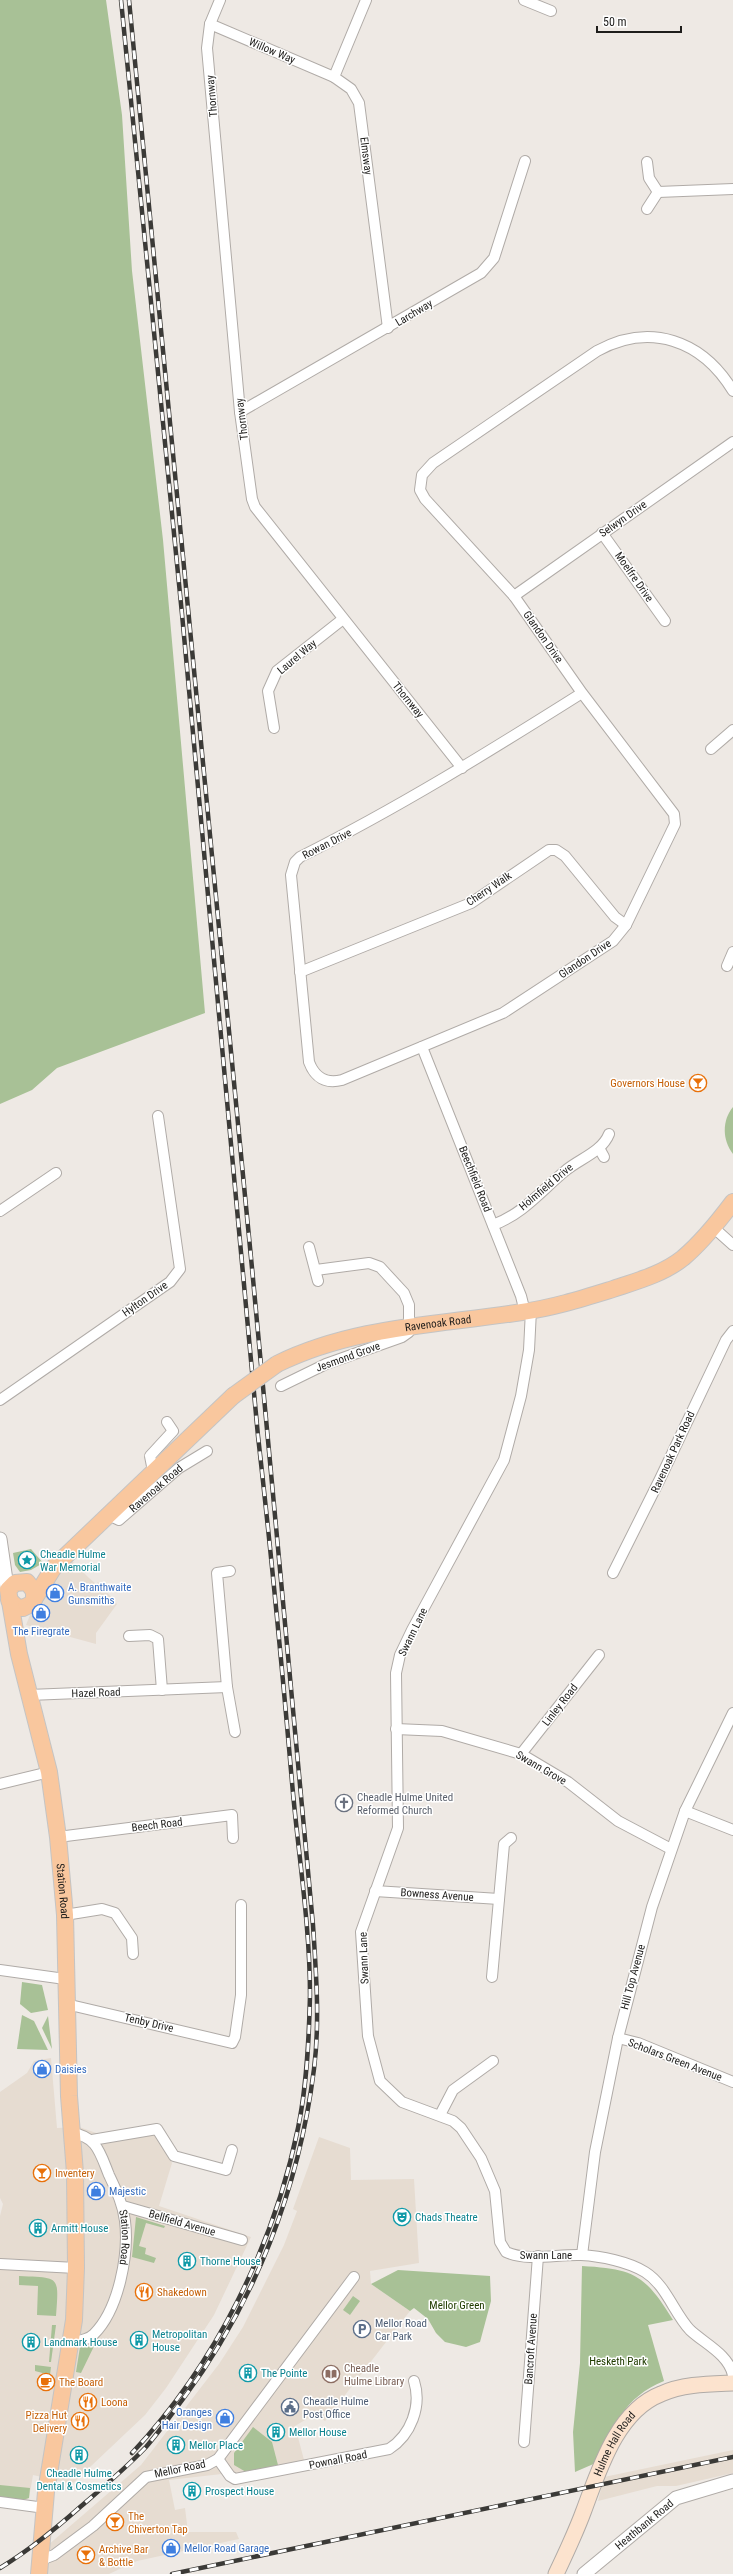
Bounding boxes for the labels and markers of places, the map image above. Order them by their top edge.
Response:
bar icon: Governors House [688,1073,708,1093]
place label: Governors House [610,1077,685,1090]
place label: Cheadle Hulme War Memorial [40,1548,106,1574]
place icon: Cheadle Hulme War Memorial [17,1550,37,1570]
place label: A. Branthwaite Gunsmiths [68,1581,131,1607]
shop icon: A. Branthwaite Gunsmiths [45,1583,65,1603]
shop icon: The Firegrate [31,1603,51,1623]
place label: The Firegrate [12,1625,70,1638]
place label: Cheadle Hulme United Reformed Church [357,1791,453,1817]
church icon: Cheadle Hulme United Reformed Church [334,1793,354,1813]
shop icon: Daisies [32,2059,52,2079]
place label: Daisies [55,2063,87,2076]
bar icon: Inventery [32,2163,52,2183]
place label: Inventery [55,2167,95,2180]
shop icon: Majestic [86,2181,106,2201]
place label: Majestic [109,2185,146,2198]
theatre icon: Chads Theatre [392,2207,412,2227]
place label: Chads Theatre [415,2211,478,2224]
building icon: Armitt House [28,2218,48,2238]
place label: Armitt House [51,2222,108,2235]
building icon: Thorne House [177,2251,197,2271]
place label: Thorne House [200,2255,261,2268]
restaurant icon: Shakedown [134,2282,154,2302]
place label: Shakedown [157,2286,207,2299]
place label: Mellor Road Car Park [375,2317,427,2343]
parking icon: Mellor Road Car Park [352,2319,372,2339]
place label: Metropolitan House [152,2328,207,2354]
building icon: Metropolitan House [129,2330,149,2350]
building icon: Landmark House [21,2332,41,2352]
place label: Landmark House [44,2336,118,2349]
place label: Cheadle Hulme Library [344,2362,405,2388]
building icon: The Pointe [238,2363,258,2383]
library icon: Cheadle Hulme Library [321,2364,341,2384]
place label: The Pointe [261,2367,308,2380]
cafe icon: The Board [36,2372,56,2392]
place label: The Board [59,2376,103,2389]
restaurant icon: Loona [78,2392,98,2412]
place label: Cheadle Hulme Post Office [303,2395,369,2421]
place label: Loona [101,2396,128,2409]
public building icon: Cheadle Hulme Post Office [280,2397,300,2417]
place label: Oranges Hair Design [162,2406,212,2432]
shop icon: Oranges Hair Design [215,2408,235,2428]
place label: Pizza Hut Delivery [26,2409,67,2435]
restaurant icon: Pizza Hut Delivery [70,2411,90,2431]
building icon: Mellor House [266,2422,286,2442]
place label: Mellor House [289,2426,347,2439]
building icon: Mellor Place [166,2435,186,2455]
place label: Mellor Place [189,2439,243,2452]
building icon: Cheadle Hulme Dental & Cosmetics [69,2445,89,2465]
place label: Cheadle Hulme Dental & Cosmetics [37,2467,121,2493]
building icon: Prospect House [182,2481,202,2501]
place label: Prospect House [205,2485,274,2498]
place label: The Chiverton Tap [128,2510,188,2536]
bar icon: The Chiverton Tap [105,2512,125,2532]
shop icon: Mellor Road Garage [161,2538,181,2558]
place label: Mellor Road Garage [184,2542,269,2555]
place label: Archive Bar & Bottle [99,2543,149,2569]
bar icon: Archive Bar & Bottle [76,2545,96,2565]

